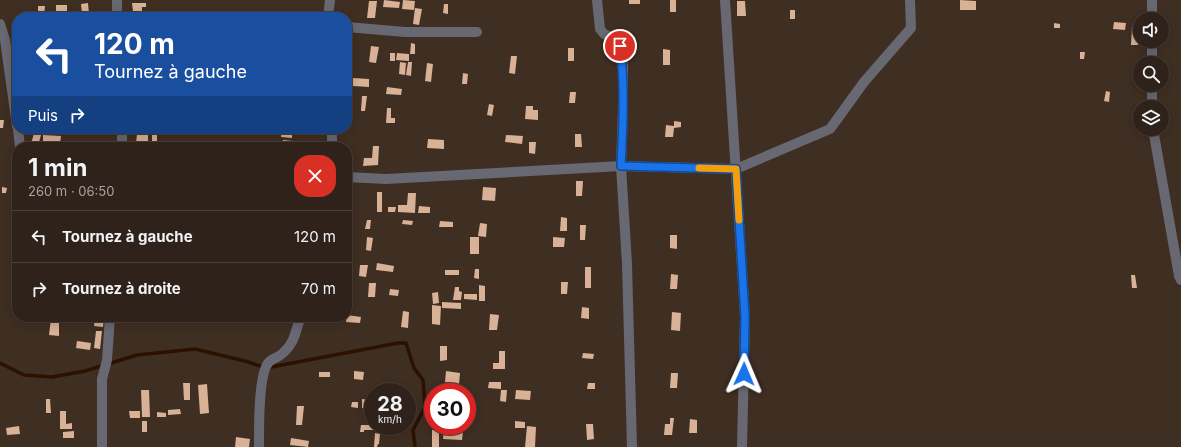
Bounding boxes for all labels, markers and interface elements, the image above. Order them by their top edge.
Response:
map controls [1133,12,1169,136]
button: sound [1133,12,1169,48]
text: 120 m [94,27,175,61]
icon: left [28,28,80,80]
pin [603,29,637,63]
icon: arrive [609,35,631,57]
button: search [1133,56,1169,92]
text: Tournez à gauche [94,61,247,82]
button: layers [1133,100,1169,136]
icon: right [66,104,88,126]
text: Puis [28,106,58,125]
text: 1 min [28,153,87,182]
button: close [294,155,336,197]
text: 260 m · 06:50 [28,183,114,199]
icon: left [28,226,50,248]
text: Tournez à gauche [62,227,193,246]
text: 120 m [294,227,336,246]
icon: right [28,278,50,300]
text: Tournez à droite [62,279,181,298]
text: 70 m [301,279,336,298]
position arrow [723,353,765,395]
speed limit sign: 30 [424,383,476,435]
text: 28 [377,392,403,416]
text: km/h [378,413,402,425]

